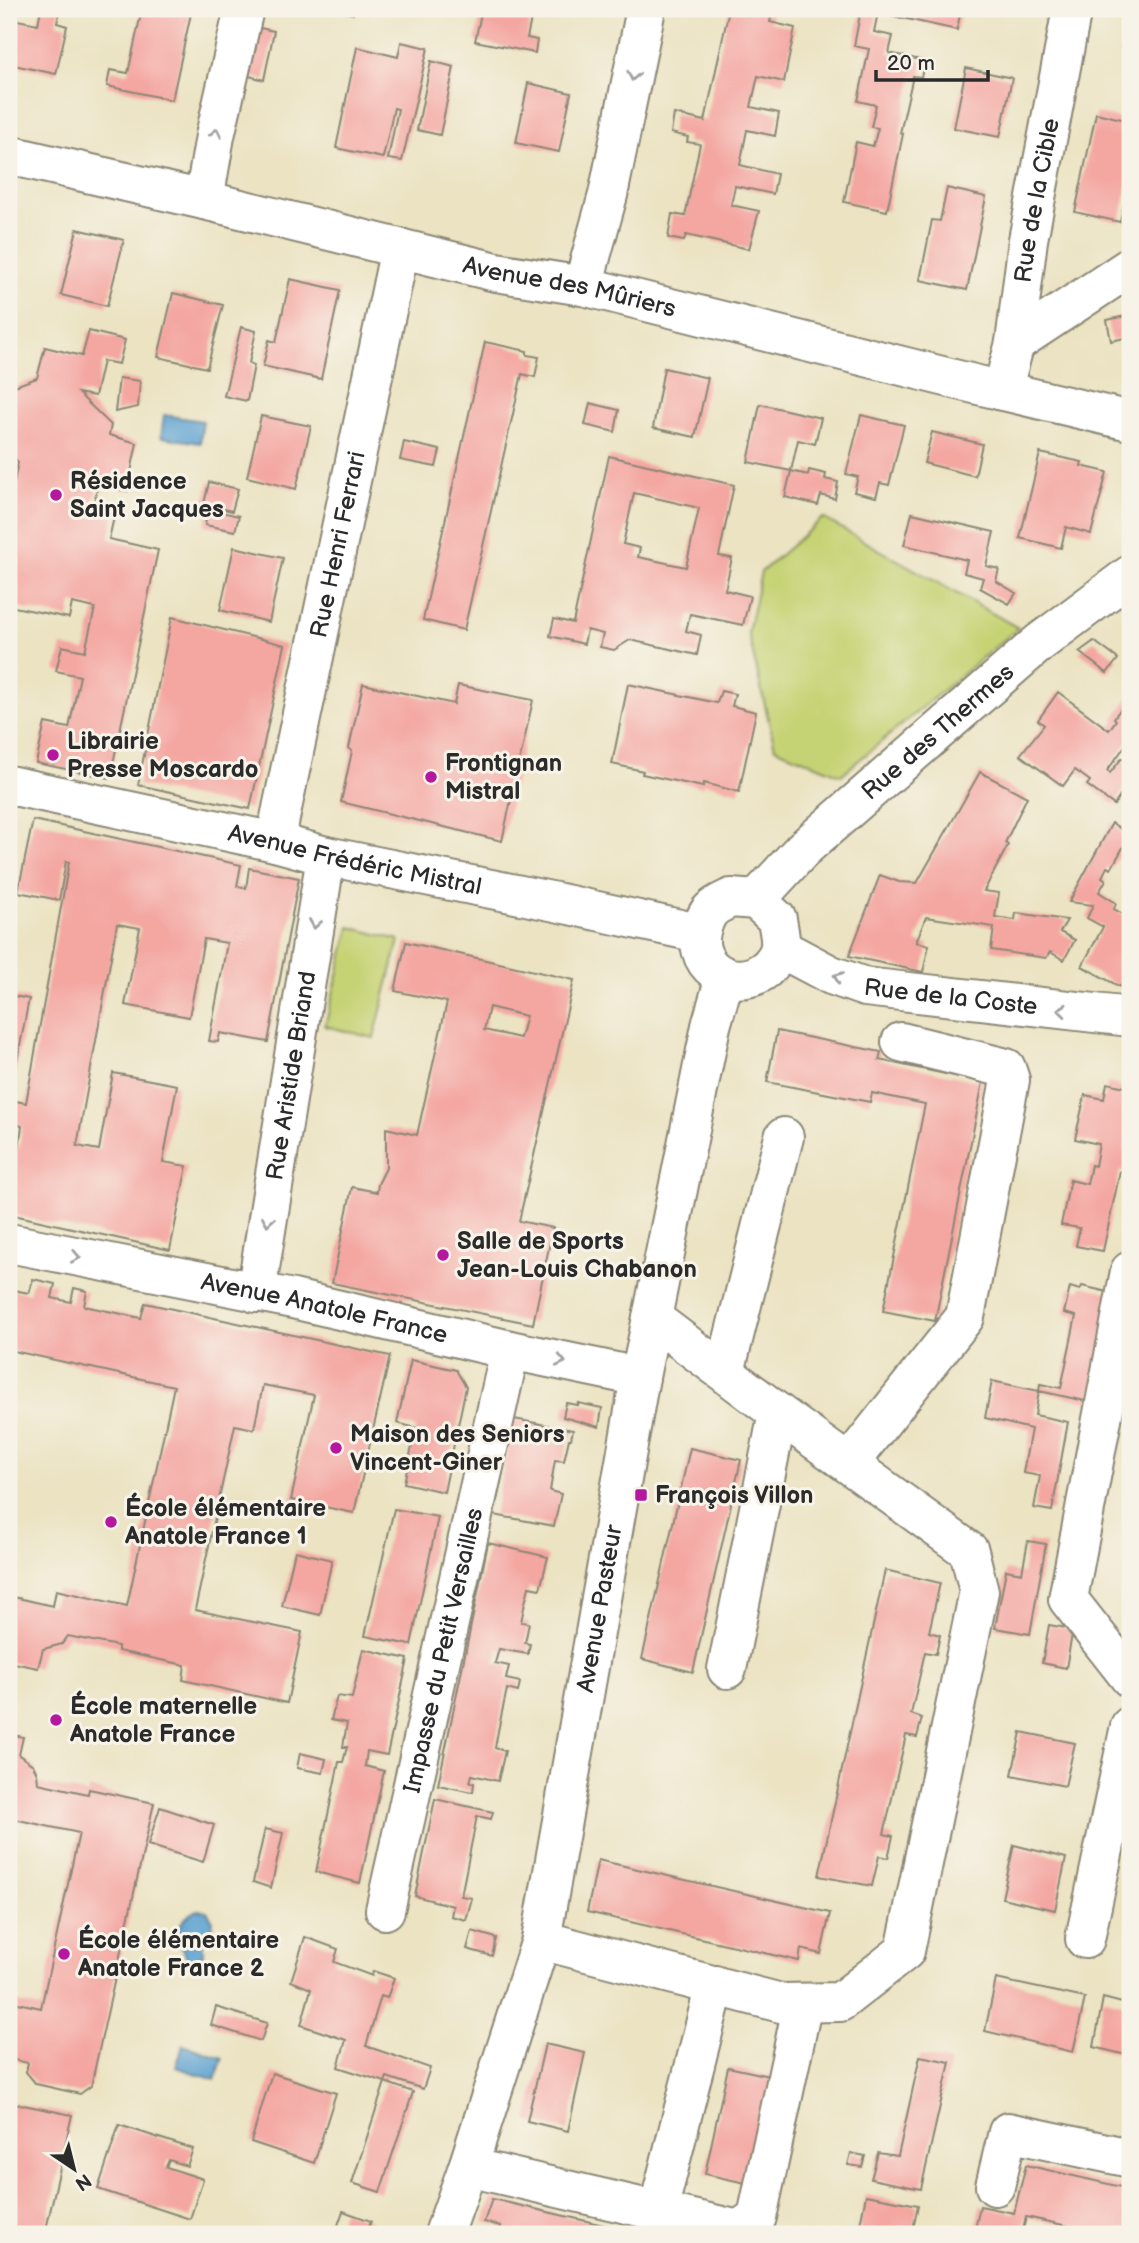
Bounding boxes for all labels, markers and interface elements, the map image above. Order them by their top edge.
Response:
scale bar [876,38,988,82]
text: 20 m [887,51,935,76]
one-way arrow [626,70,641,82]
street label: Rue de la Cible [1009,116,1066,284]
one-way arrow [207,127,222,139]
street label: Avenue des Mûriers [460,250,679,324]
street label: Rue Henri Ferrari [304,449,372,640]
place label: Résidence Saint Jacques [70,467,224,524]
marker: Résidence Saint Jacques [48,487,64,503]
street label: Rue des Thermes [856,658,1020,806]
place label: Librairie Presse Moscardo [67,727,259,784]
marker: Librairie Presse Moscardo [45,747,61,763]
place label: Frontignan Mistral [445,749,562,806]
marker: Frontignan Mistral [423,769,439,785]
street label: Avenue Frédéric Mistral [226,818,484,902]
one-way arrow [308,918,323,930]
street label: Rue Aristide Briand [260,969,322,1182]
one-way arrow [833,971,845,985]
street label: Rue de la Coste [862,973,1039,1021]
one-way arrow [1057,1003,1068,1018]
one-way arrow [261,1215,276,1227]
place label: Salle de Sports Jean-Louis Chabanon [457,1227,697,1284]
marker: Salle de Sports Jean-Louis Chabanon [435,1247,451,1263]
one-way arrow [70,1248,82,1263]
street label: Avenue Anatole France [199,1267,450,1350]
one-way arrow [555,1353,567,1367]
place label: Maison des Seniors Vincent-Giner [350,1420,565,1477]
marker: Maison des Seniors Vincent-Giner [328,1440,344,1456]
place label: François Villon [655,1481,814,1510]
marker: François Villon [633,1487,649,1503]
place label: École élémentaire Anatole France 1 [124,1492,326,1551]
street label: Impasse du Petit Versailles [398,1505,489,1796]
marker: École élémentaire Anatole France 1 [103,1514,119,1530]
street label: Avenue Pasteur [571,1522,629,1695]
place label: École maternelle Anatole France [69,1690,257,1749]
marker: École maternelle Anatole France [48,1712,64,1728]
place label: École élémentaire Anatole France 2 [77,1924,279,1983]
marker: École élémentaire Anatole France 2 [56,1946,72,1962]
north arrow [38,2134,108,2204]
text: N [70,2168,95,2195]

